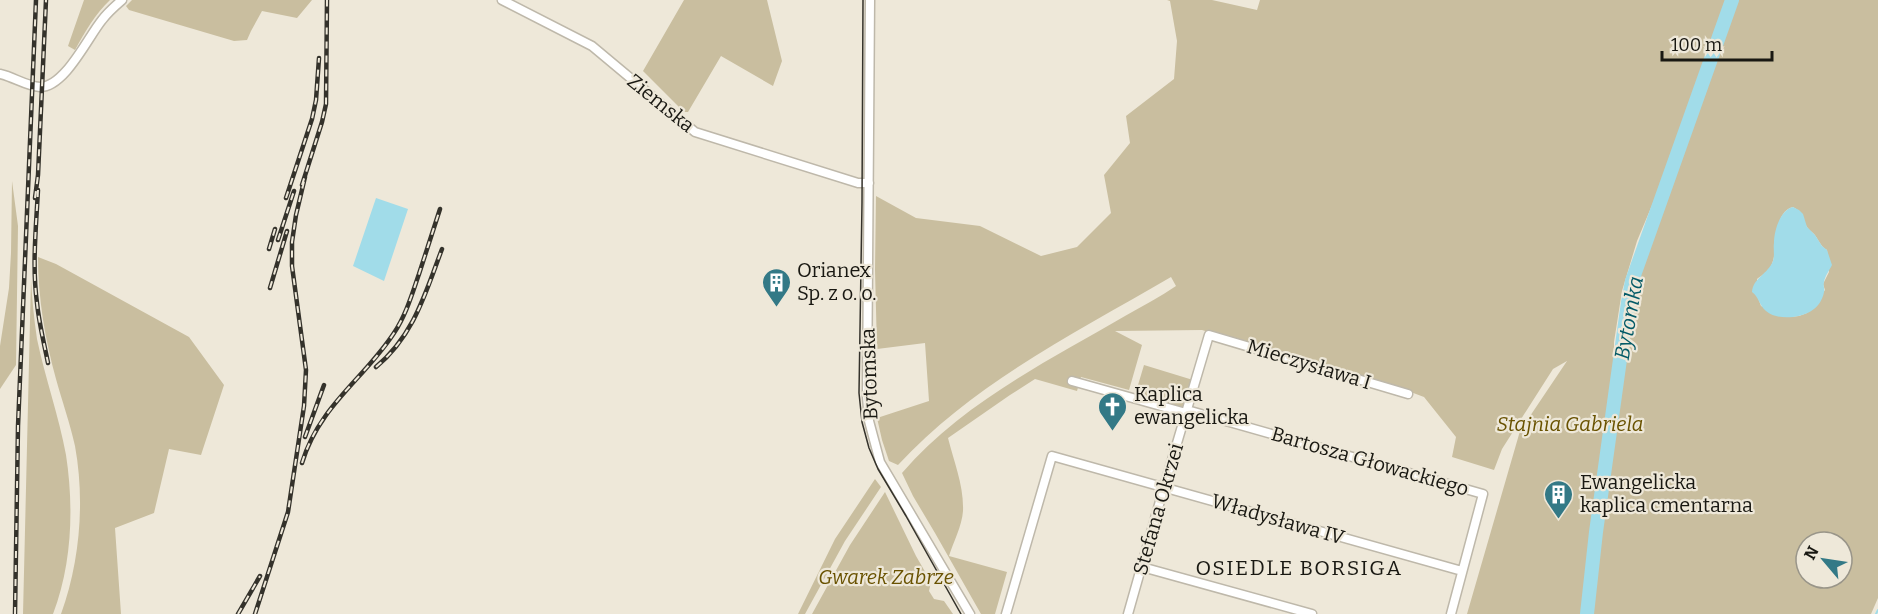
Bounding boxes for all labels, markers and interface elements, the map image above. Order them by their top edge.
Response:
scale bar [1662,24,1772,62]
text: 100 m [1671,34,1722,56]
street label: Ziemska [623,69,699,137]
place label: Orianex Sp. z o. o. [797,258,877,305]
building icon: Orianex Sp. z o. o. [760,266,792,308]
water label: Bytomka [1609,274,1649,362]
street label: Bytomska [855,328,883,420]
street label: Mieczysława I [1244,334,1374,394]
place label: Kaplica ewangelicka [1134,382,1249,429]
church icon: Kaplica ewangelicka [1097,390,1129,432]
park label: Stajnia Gabriela [1496,412,1644,437]
street label: Bartosza Głowackiego [1269,421,1471,501]
street label: Stefana Okrzei [1128,440,1188,578]
place label: Ewangelicka kaplica cmentarna [1580,470,1753,517]
building icon: Ewangelicka kaplica cmentarna [1543,478,1575,520]
street label: Władysława IV [1209,489,1347,550]
north arrow [1794,530,1854,590]
text: N [1800,543,1823,563]
district label: OSIEDLE BORSIGA [1195,555,1403,581]
park label: Gwarek Zabrze [818,565,954,589]

